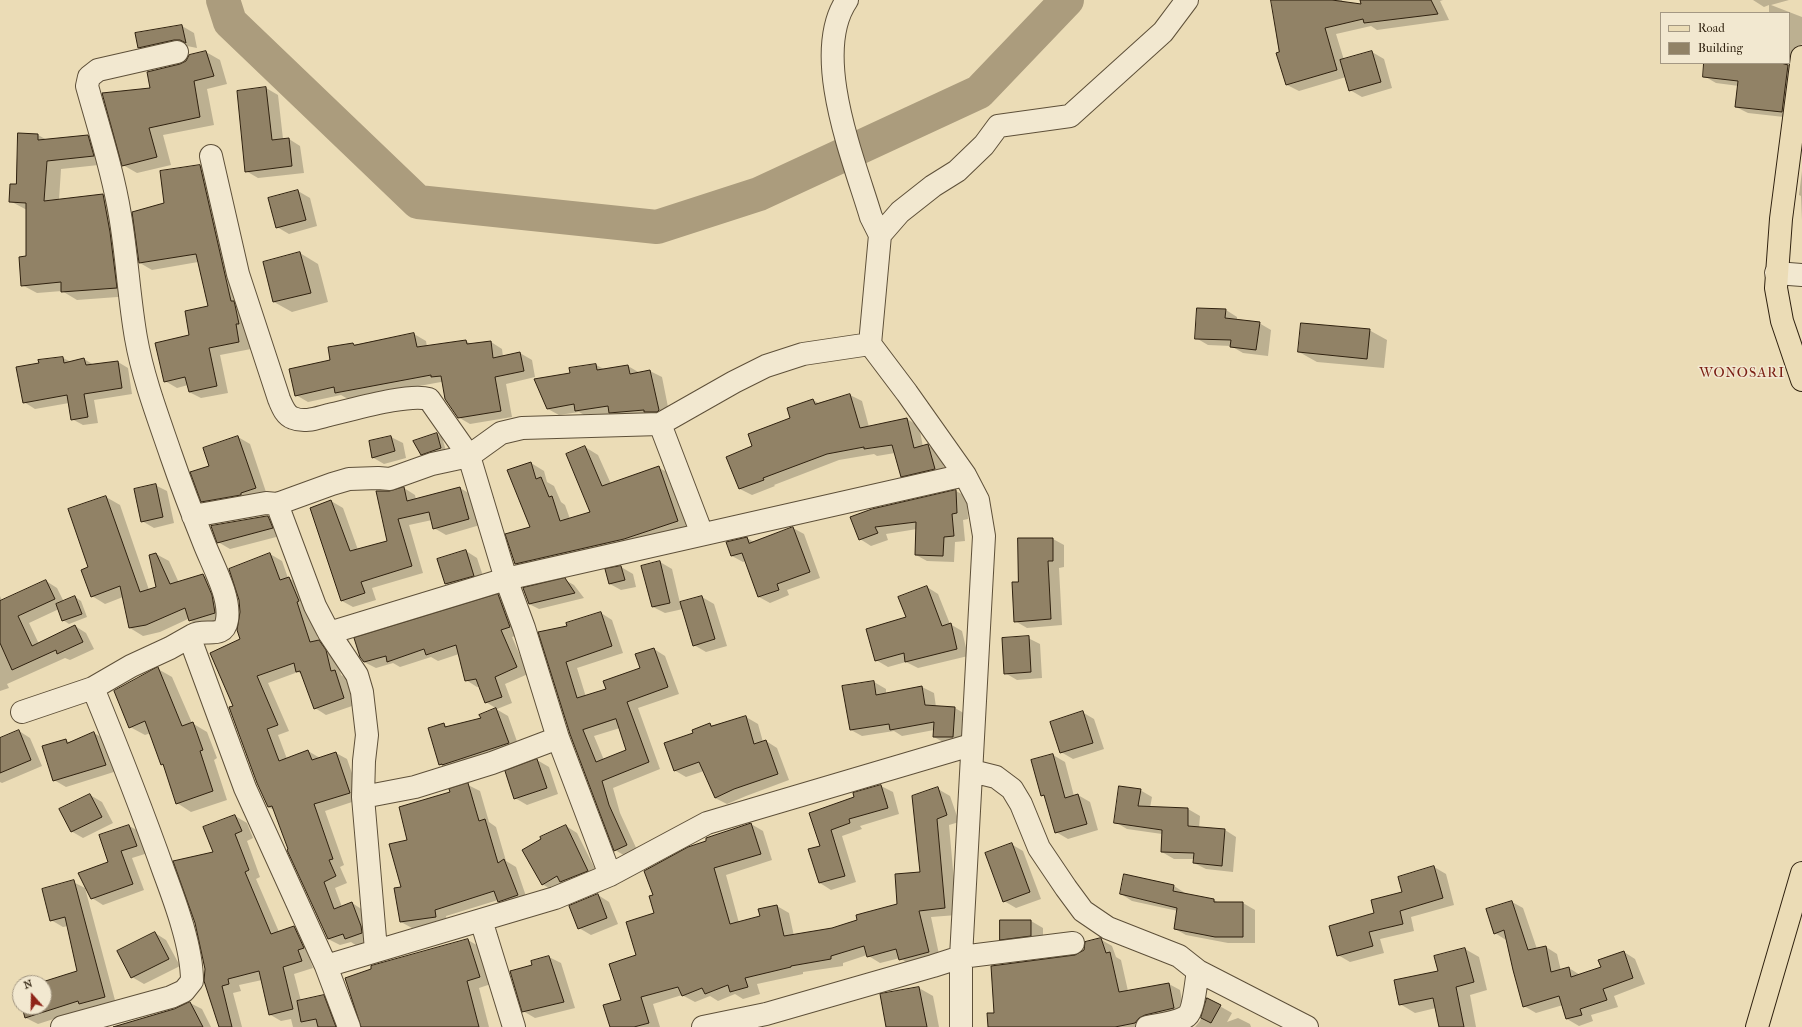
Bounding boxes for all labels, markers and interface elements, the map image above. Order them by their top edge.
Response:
legend [1660,12,1790,64]
text: Road [1698,21,1725,35]
text: Building [1698,41,1743,55]
district label: WONOSARI [1699,366,1785,382]
north arrow [12,975,52,1015]
text: N [22,977,34,992]

